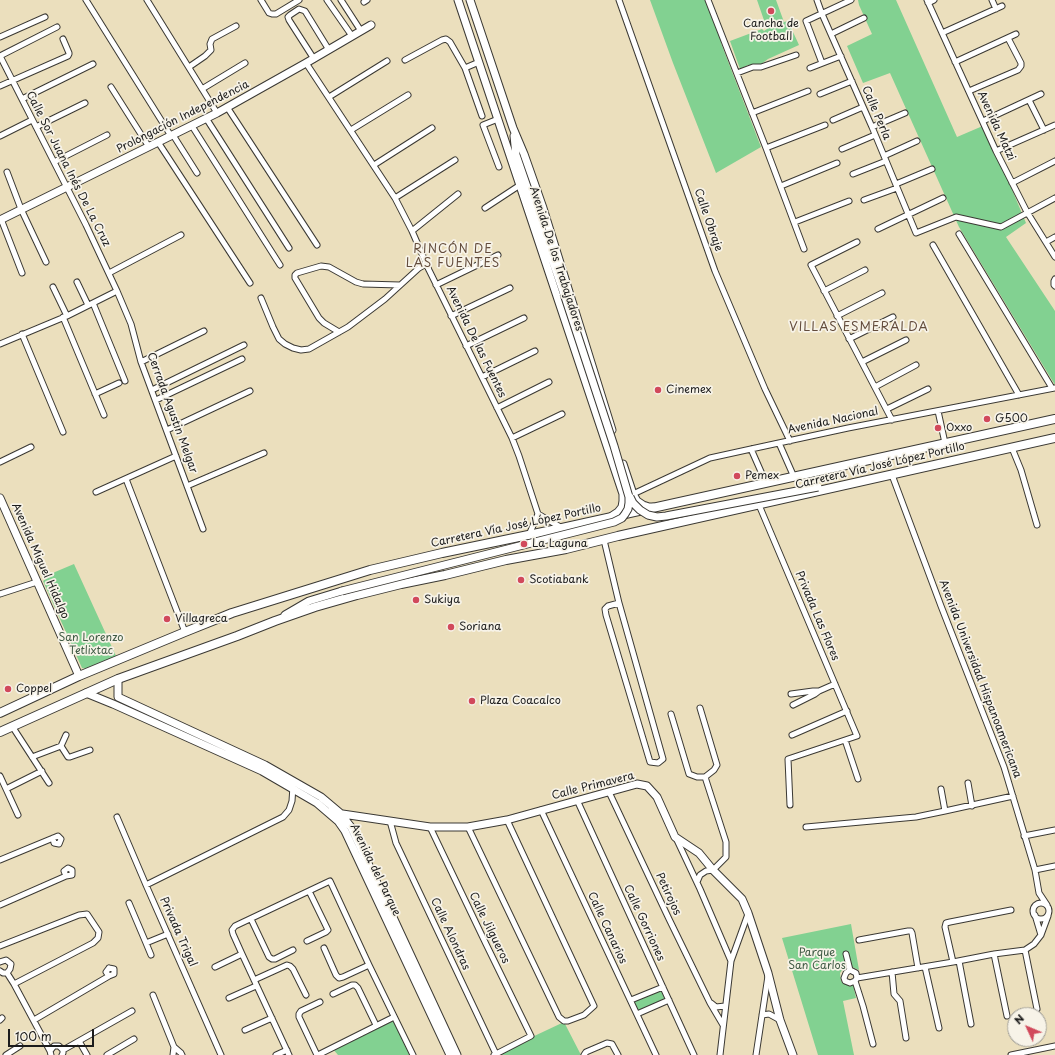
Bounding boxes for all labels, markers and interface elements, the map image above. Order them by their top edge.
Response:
marker: Cancha de Football [766,6,776,16]
place label: Cancha de Football [743,17,799,43]
street label: Prolongación Independencia [115,78,251,156]
street label: Calle Perla [859,84,893,142]
street label: Calle Sor Juana Inés De La Cruz [23,89,113,249]
street label: Avenida Matzi [974,89,1018,163]
street label: Avenida De los Trabajadores [526,185,586,333]
street label: Calle Obraje [691,187,725,253]
district label: RINCÓN DE LAS FUENTES [405,243,501,271]
street label: Avenida De las Fuentes [443,284,509,400]
district label: VILLAS ESMERALDA [790,321,928,335]
street label: Cerrada Agustin Melgar [144,351,200,475]
place label: Cinemex [666,383,712,397]
marker: Cinemex [653,385,663,395]
street label: Avenida Nacional [787,405,879,437]
place label: G500 [995,412,1028,426]
marker: G500 [982,414,992,424]
place label: Oxxo [946,421,972,435]
marker: Oxxo [933,423,943,433]
street label: Carretera Vía José López Portillo [794,440,966,492]
place label: Pemex [745,469,779,483]
marker: Pemex [732,471,742,481]
street label: Avenida Miguel Hidalgo [8,501,72,621]
street label: Carretera Vía José López Portillo [430,502,602,550]
place label: La Laguna [532,537,588,551]
marker: La Laguna [519,539,529,549]
street label: Privada Las Flores [792,569,842,663]
place label: Scotiabank [529,573,589,587]
marker: Scotiabank [516,575,526,585]
street label: Avenida Universidad Hispanoamericana [936,578,1024,780]
place label: Sukiya [424,593,460,607]
marker: Sukiya [411,595,421,605]
place label: Villagreca [175,612,228,626]
marker: Villagreca [162,614,172,624]
place label: Soriana [459,620,501,634]
marker: Soriana [446,622,456,632]
park label: San Lorenzo Tetlixtac [58,631,124,657]
place label: Coppel [16,682,52,696]
marker: Coppel [3,684,13,694]
place label: Plaza Coacalco [480,694,561,708]
marker: Plaza Coacalco [467,696,477,706]
street label: Calle Primavera [550,769,636,803]
street label: Avenida del Parque [347,822,403,918]
street label: Petirojos [652,871,684,917]
street label: Calle Gorriones [621,883,667,963]
street label: Calle Jilgueros [466,890,512,966]
street label: Calle Canarios [585,890,629,966]
street label: Privada Trigal [157,895,199,969]
street label: Calle Alondras [427,896,473,972]
park label: Parque San Carlos [788,946,846,972]
north arrow [1007,1007,1047,1047]
text: N [1010,1010,1028,1028]
scale bar [10,1021,96,1047]
text: 100 m [15,1027,52,1045]

